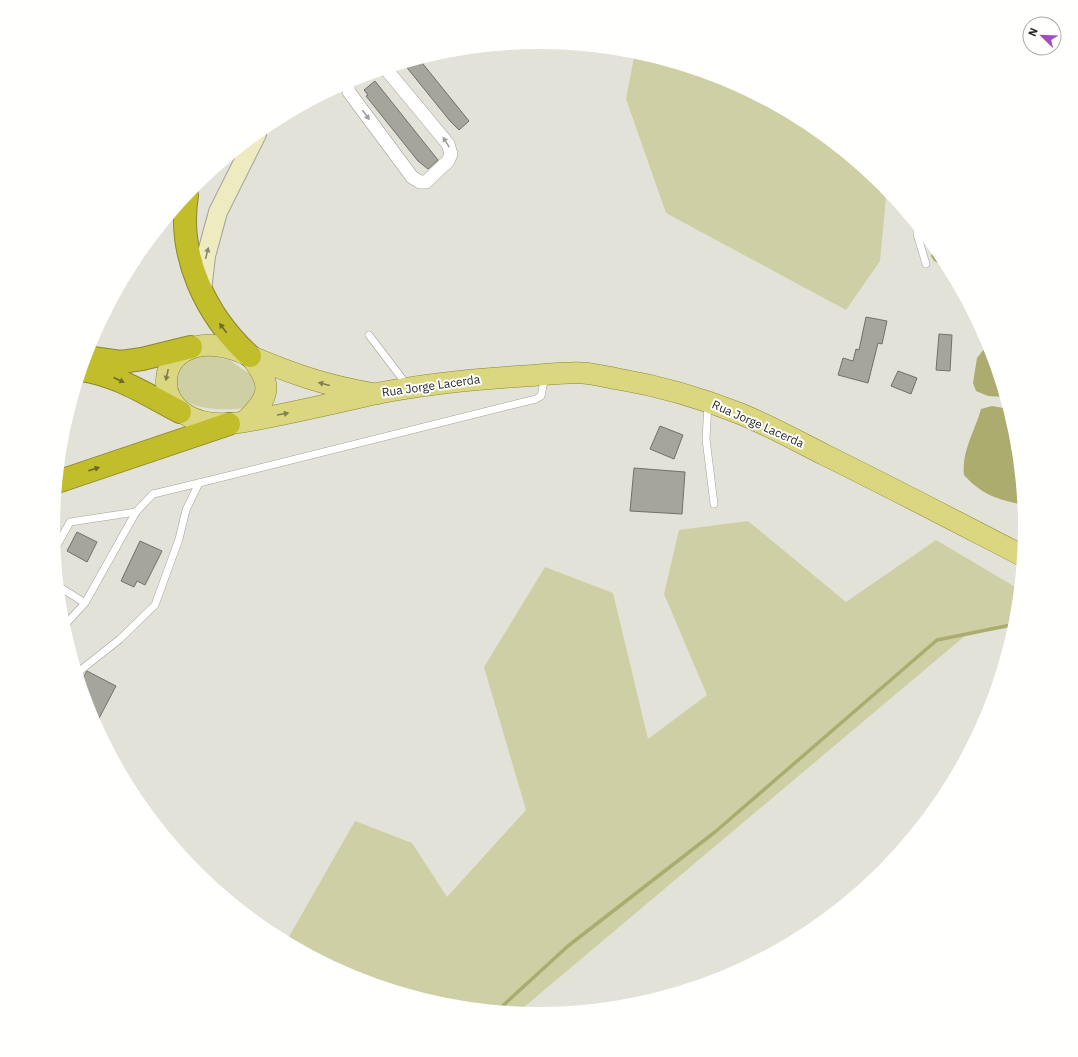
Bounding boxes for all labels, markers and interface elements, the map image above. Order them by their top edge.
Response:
north arrow [1022,16,1062,56]
text: N [1025,26,1041,38]
one-way arrow [362,110,370,121]
one-way arrow [442,136,449,148]
one-way arrow [204,247,210,259]
one-way arrow [219,323,227,333]
one-way arrow [164,369,170,381]
street label: Rua Jorge Lacerda [381,371,482,400]
one-way arrow [113,377,124,383]
one-way arrow [318,381,330,387]
street label: Rua Jorge Lacerda [710,397,807,451]
one-way arrow [277,411,290,417]
one-way arrow [88,466,100,472]

